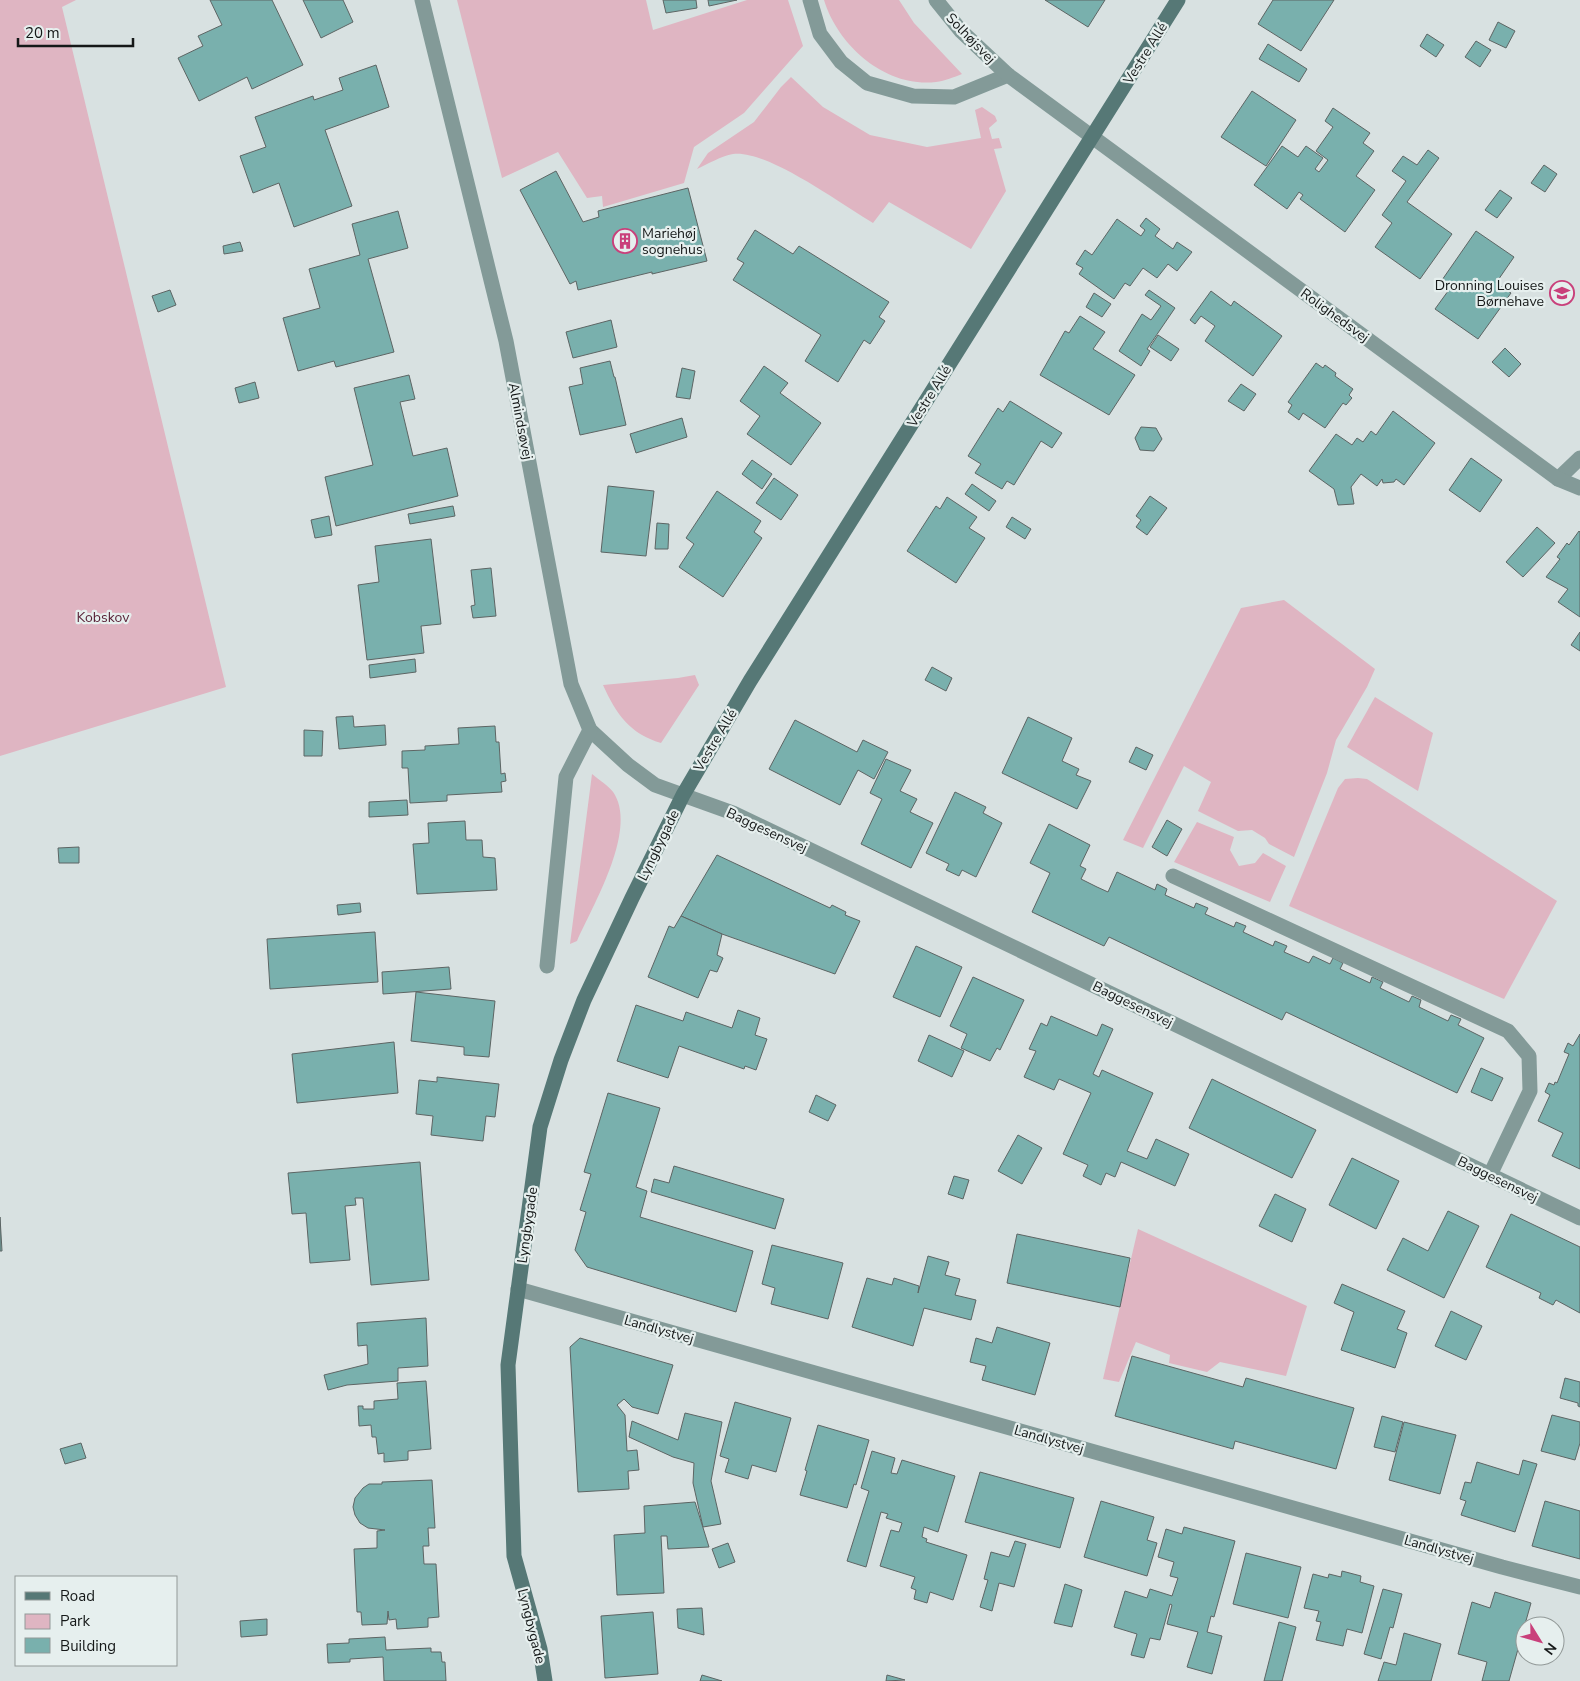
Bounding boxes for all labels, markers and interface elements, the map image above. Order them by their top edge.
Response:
street label: Solhøjsvej [942,9,1000,68]
scale bar [18,15,132,47]
street label: Vestre Allé [1118,19,1172,89]
text: 20 m [25,23,60,43]
place label: Mariehøj sognehus [642,224,703,259]
building icon: Mariehøj sognehus [612,228,638,254]
place label: Dronning Louises Børnehave [1435,276,1544,311]
school or university icon: Dronning Louises Børnehave [1549,280,1575,306]
street label: Rolighedsvej [1297,284,1373,347]
street label: Vestre Allé [902,362,956,432]
street label: Almindsøvej [504,381,537,461]
park label: Kobskov [77,608,130,627]
street label: Vestre Allé [689,705,742,776]
street label: Baggesensvej [723,803,810,858]
street label: Lyngbygade [633,807,684,884]
street label: Baggesensvej [1089,977,1176,1032]
street label: Baggesensvej [1454,1152,1541,1207]
street label: Lyngbygade [513,1186,542,1264]
street label: Landlystvej [622,1310,696,1348]
street label: Landlystvej [1012,1420,1086,1458]
street label: Landlystvej [1402,1530,1476,1568]
legend [15,1576,178,1666]
text: Road [60,1586,95,1606]
street label: Lyngbygade [513,1587,550,1666]
text: Park [60,1611,90,1631]
north arrow [1515,1616,1565,1666]
text: Building [60,1636,116,1656]
text: N [1539,1639,1561,1658]

